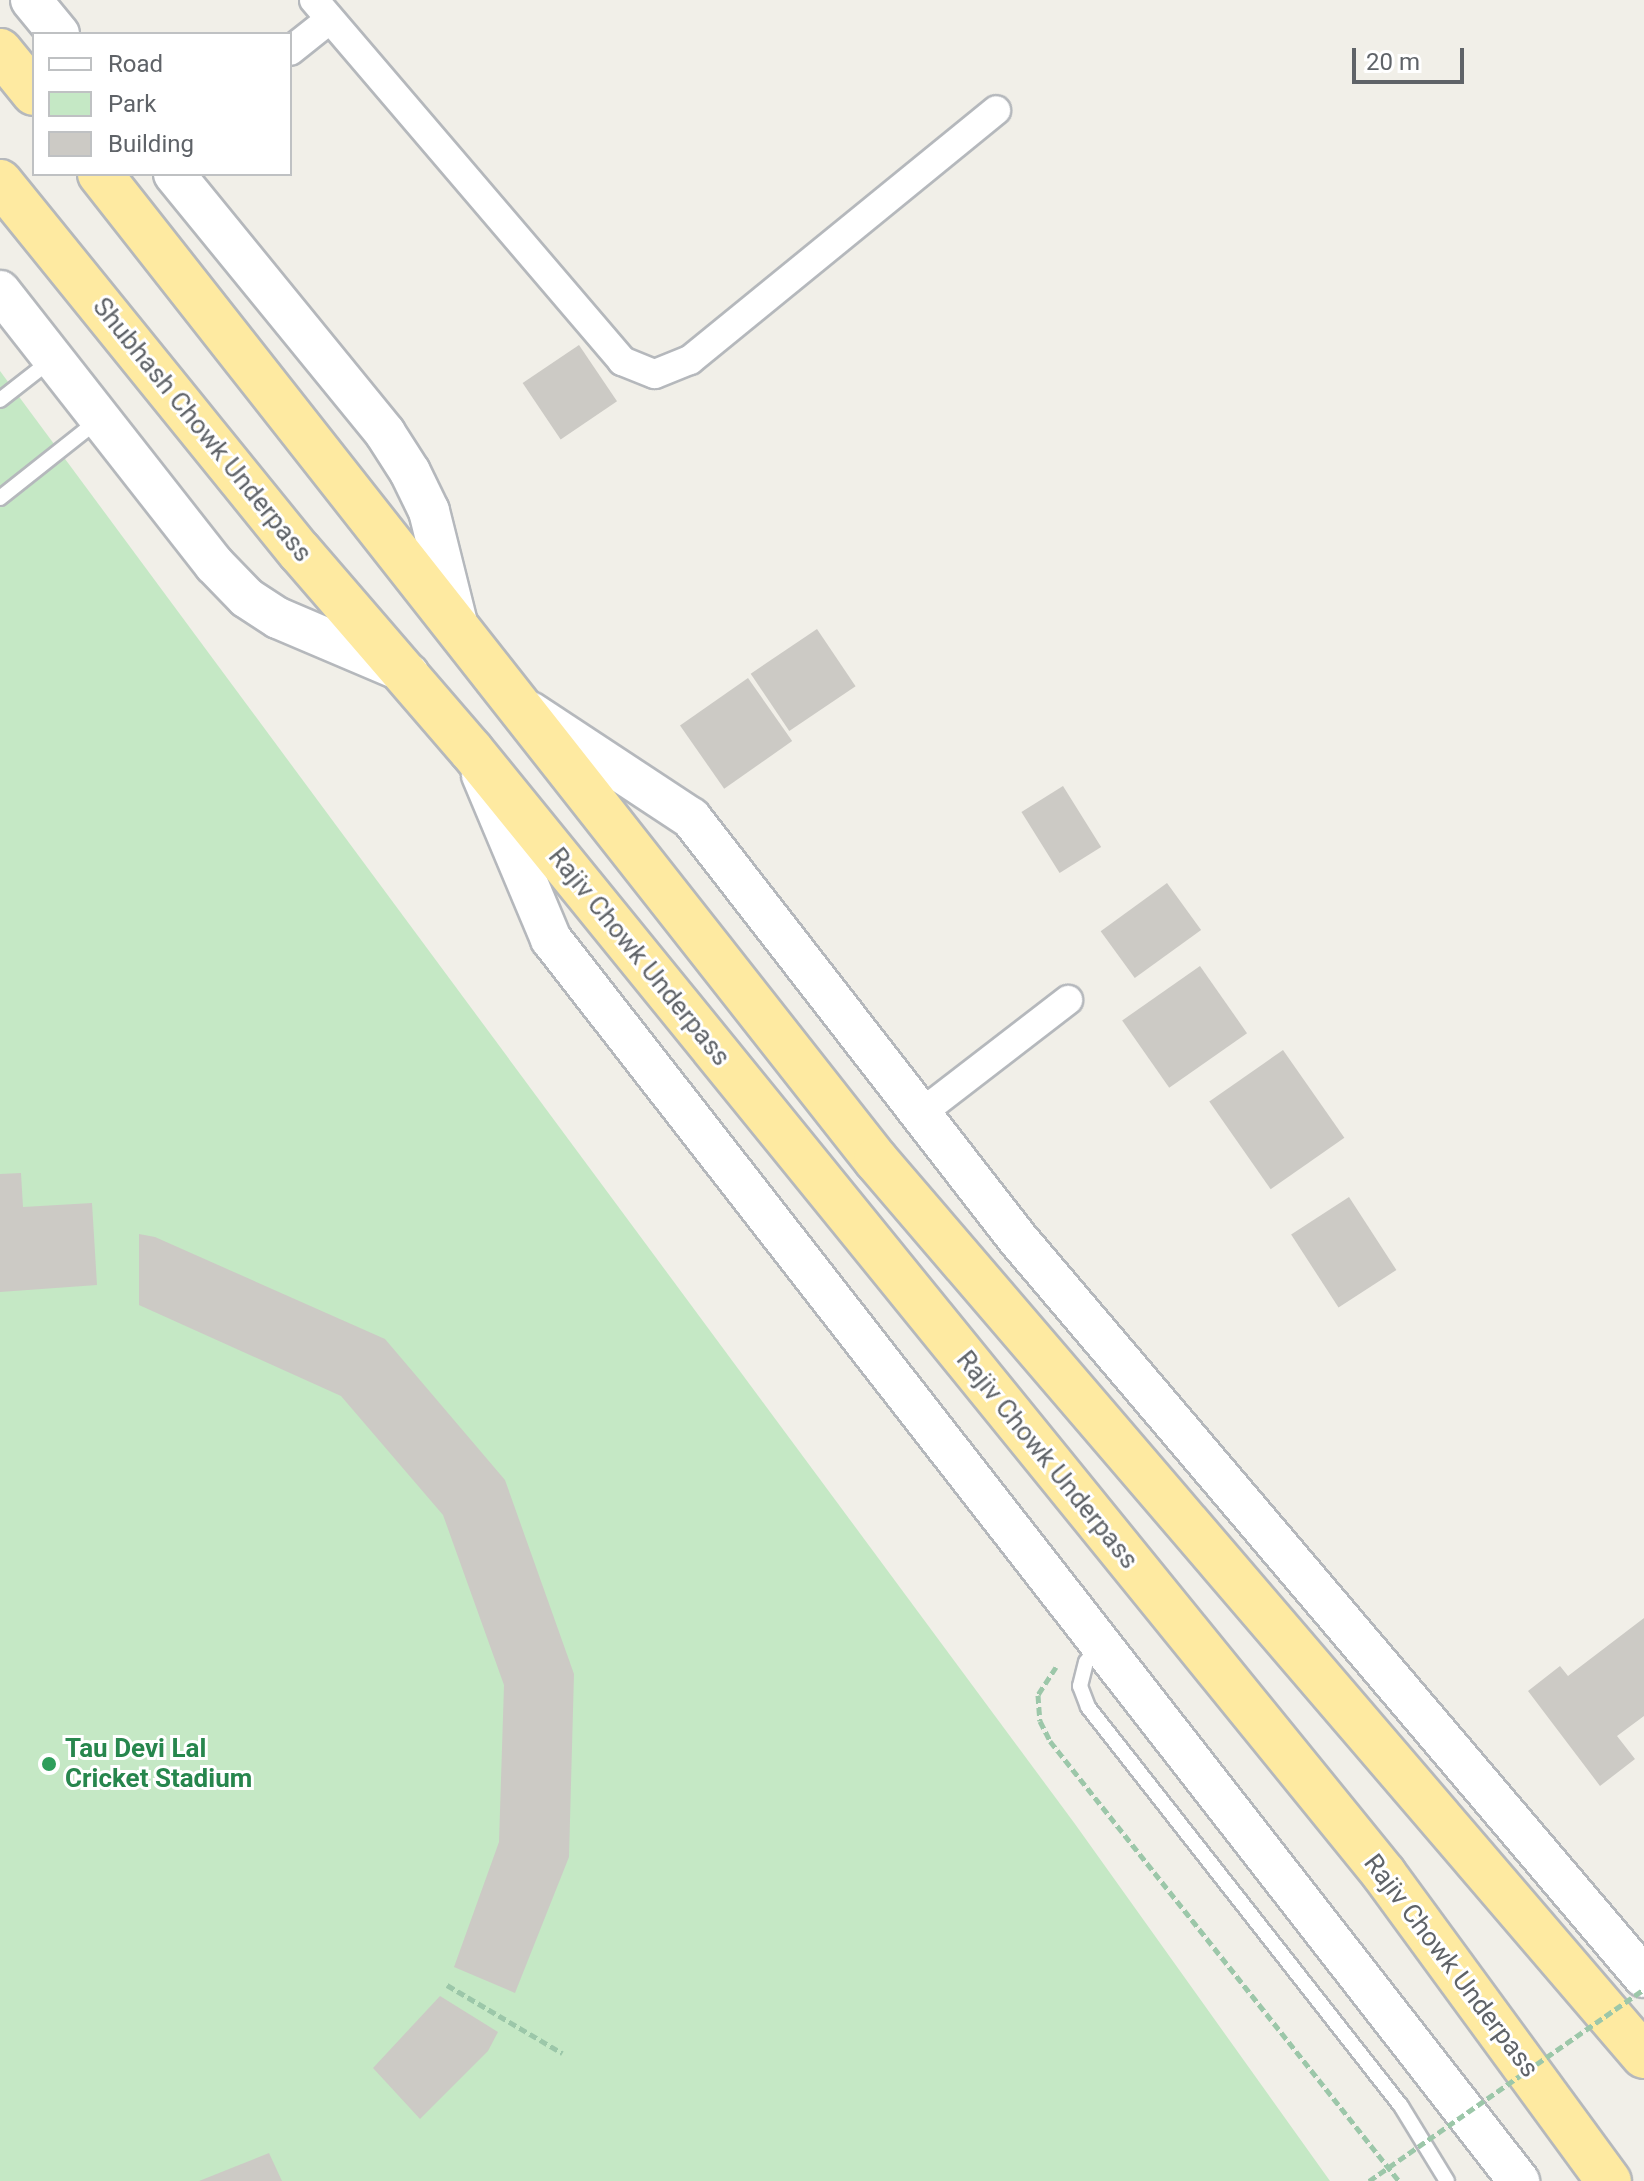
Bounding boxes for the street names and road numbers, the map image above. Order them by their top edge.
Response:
street label: Shubhash Chowk Underpass [86,292,318,568]
street label: Rajiv Chowk Underpass [542,842,736,1072]
street label: Rajiv Chowk Underpass [950,1345,1144,1575]
street label: Rajiv Chowk Underpass [1357,1848,1545,2084]

